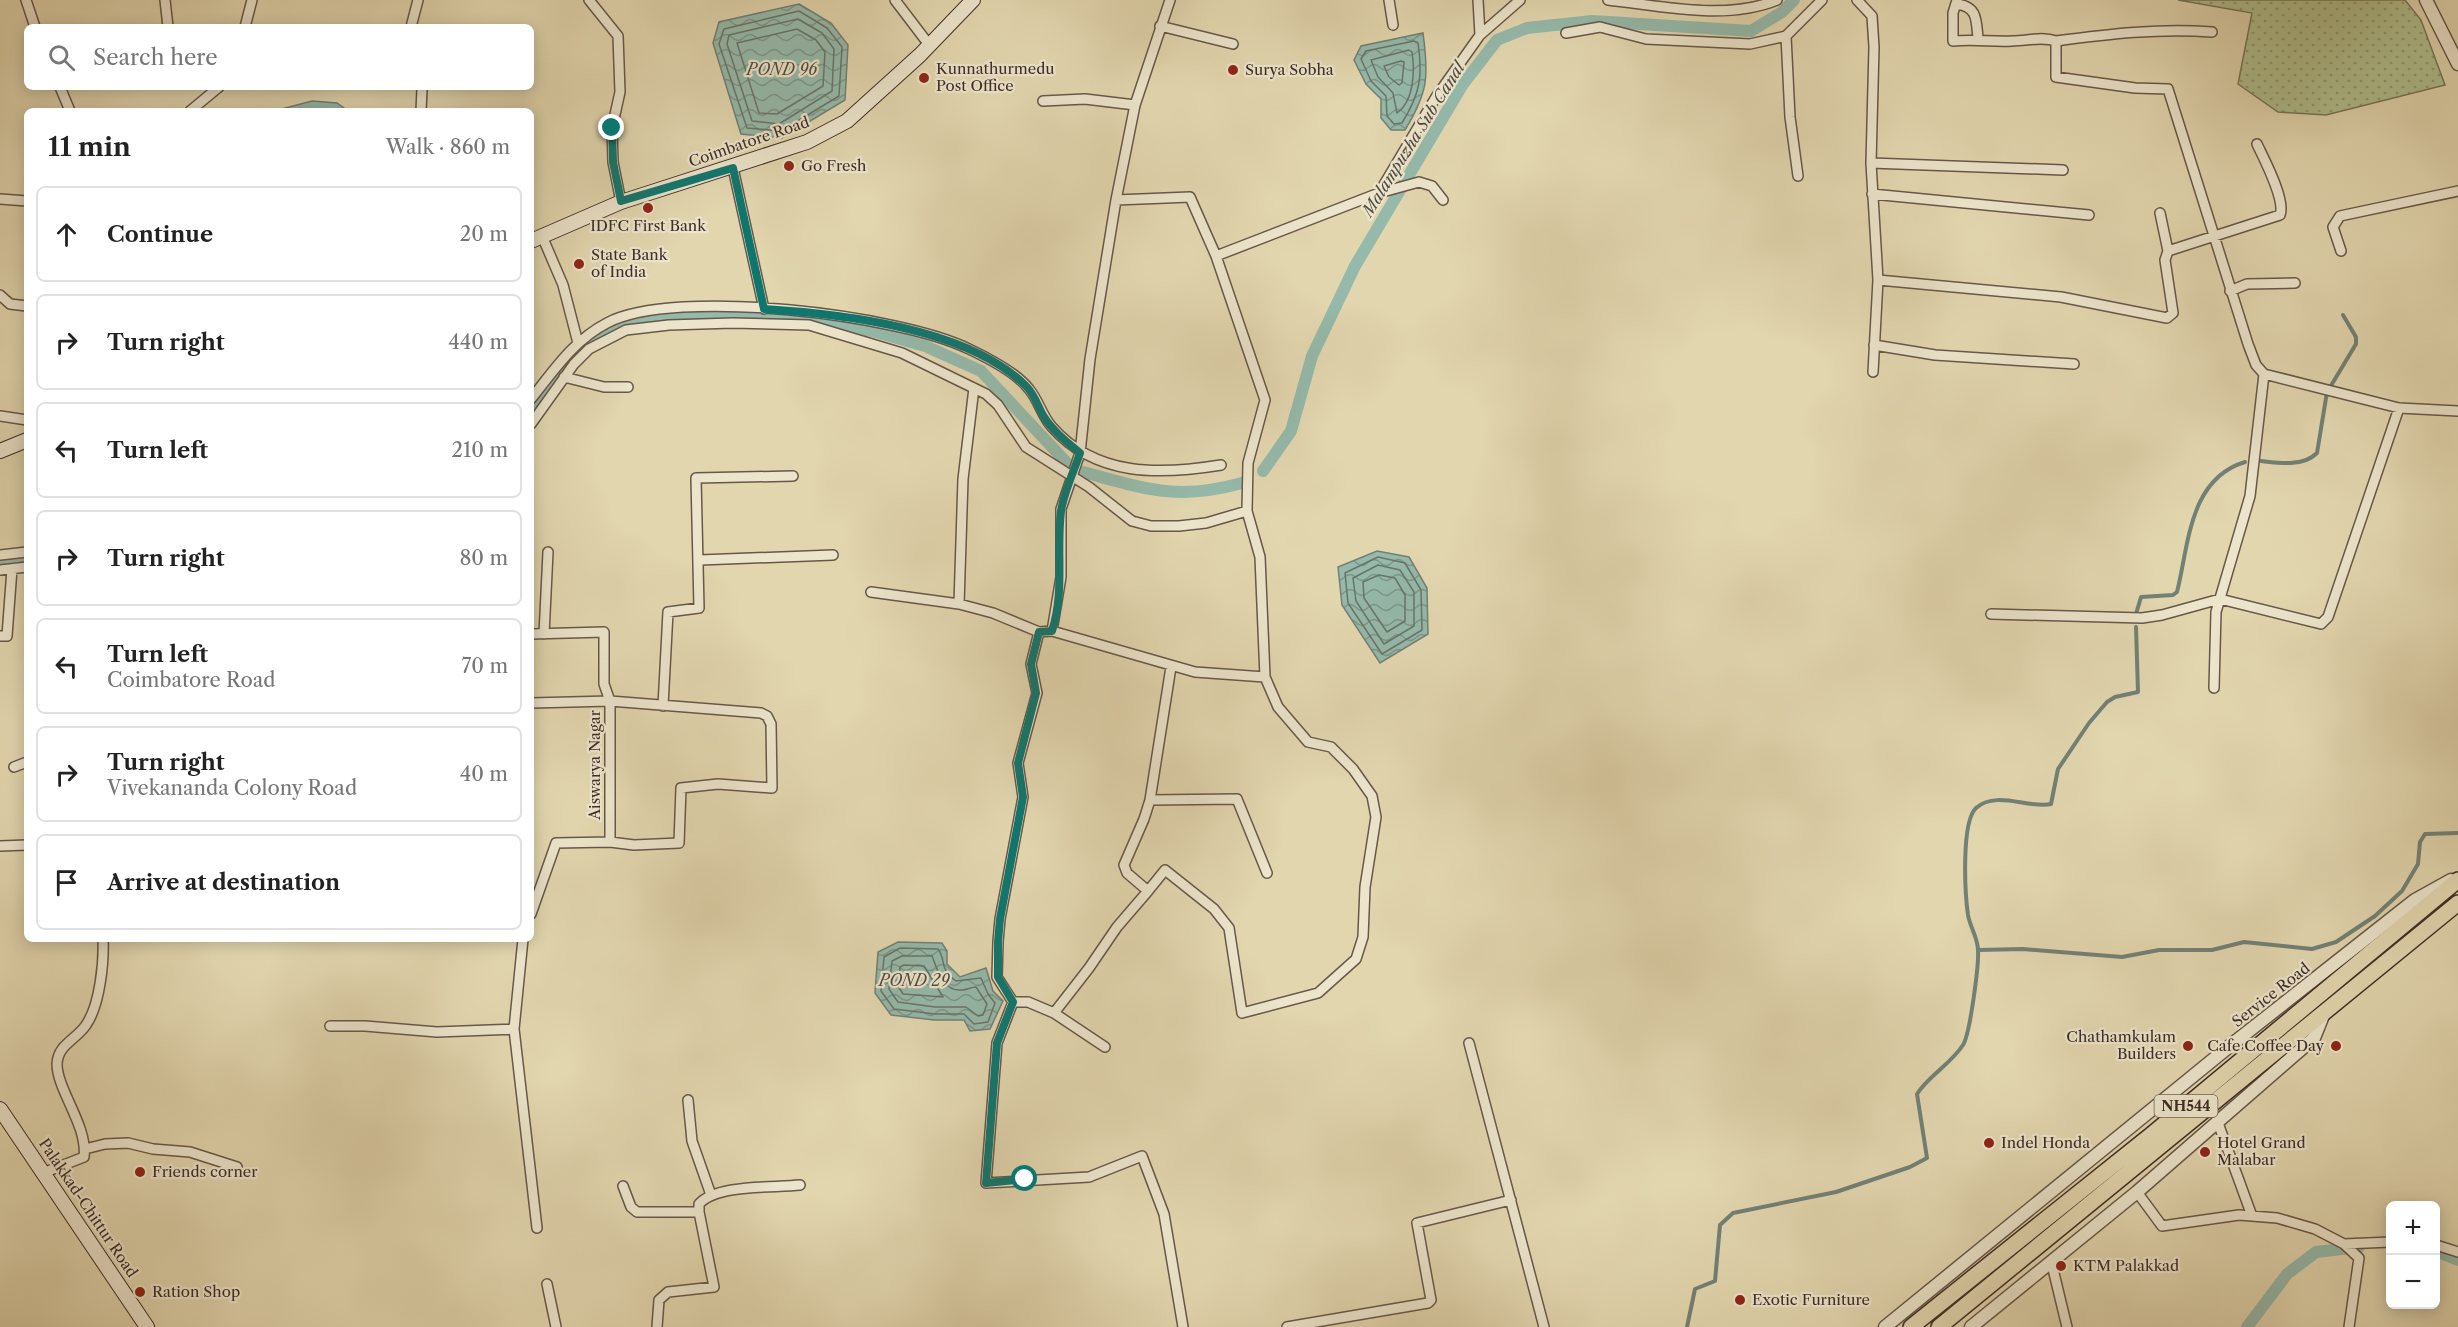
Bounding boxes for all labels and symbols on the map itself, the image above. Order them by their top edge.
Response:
water label: Malampuzha Sub Canal [1356,56,1470,222]
water label: POND 96 [745,59,818,79]
place label: Kunnathurmedu Post Office [936,59,1055,95]
place label: Surya Sobha [1245,60,1334,79]
marker: Surya Sobha [1226,63,1240,77]
marker: Kunnathurmedu Post Office [917,71,931,85]
street label: Coimbatore Road [686,112,812,171]
route end [598,114,624,140]
place label: Go Fresh [801,156,867,175]
marker: Go Fresh [782,159,796,173]
marker: IDFC First Bank [641,201,655,215]
place label: IDFC First Bank [590,216,707,235]
place label: State Bank of India [591,245,669,281]
marker: State Bank of India [572,257,586,271]
street label: Aiswarya Nagar [585,709,604,821]
street label: Service Road [2228,958,2313,1031]
water label: POND 29 [877,970,950,990]
place label: Chathamkulam Builders [2066,1027,2176,1063]
place label: Cafe Coffee Day [2207,1036,2325,1055]
marker: Chathamkulam Builders [2181,1039,2195,1053]
marker: Cafe Coffee Day [2329,1039,2343,1053]
road number: NH544 [2154,1095,2218,1117]
place label: Indel Honda [2001,1133,2090,1152]
place label: Hotel Grand Malabar [2217,1133,2306,1169]
street label: Palakkad-Chittur Road [35,1135,142,1281]
marker: Indel Honda [1982,1136,1996,1150]
marker: Hotel Grand Malabar [2198,1145,2212,1159]
place label: Friends corner [152,1162,258,1181]
marker: Friends corner [133,1165,147,1179]
route start [1011,1165,1037,1191]
place label: KTM Palakkad [2073,1256,2179,1275]
marker: KTM Palakkad [2054,1259,2068,1273]
place label: Ration Shop [152,1282,240,1301]
marker: Ration Shop [133,1285,147,1299]
place label: Exotic Furniture [1752,1290,1870,1309]
marker: Exotic Furniture [1733,1293,1747,1307]

